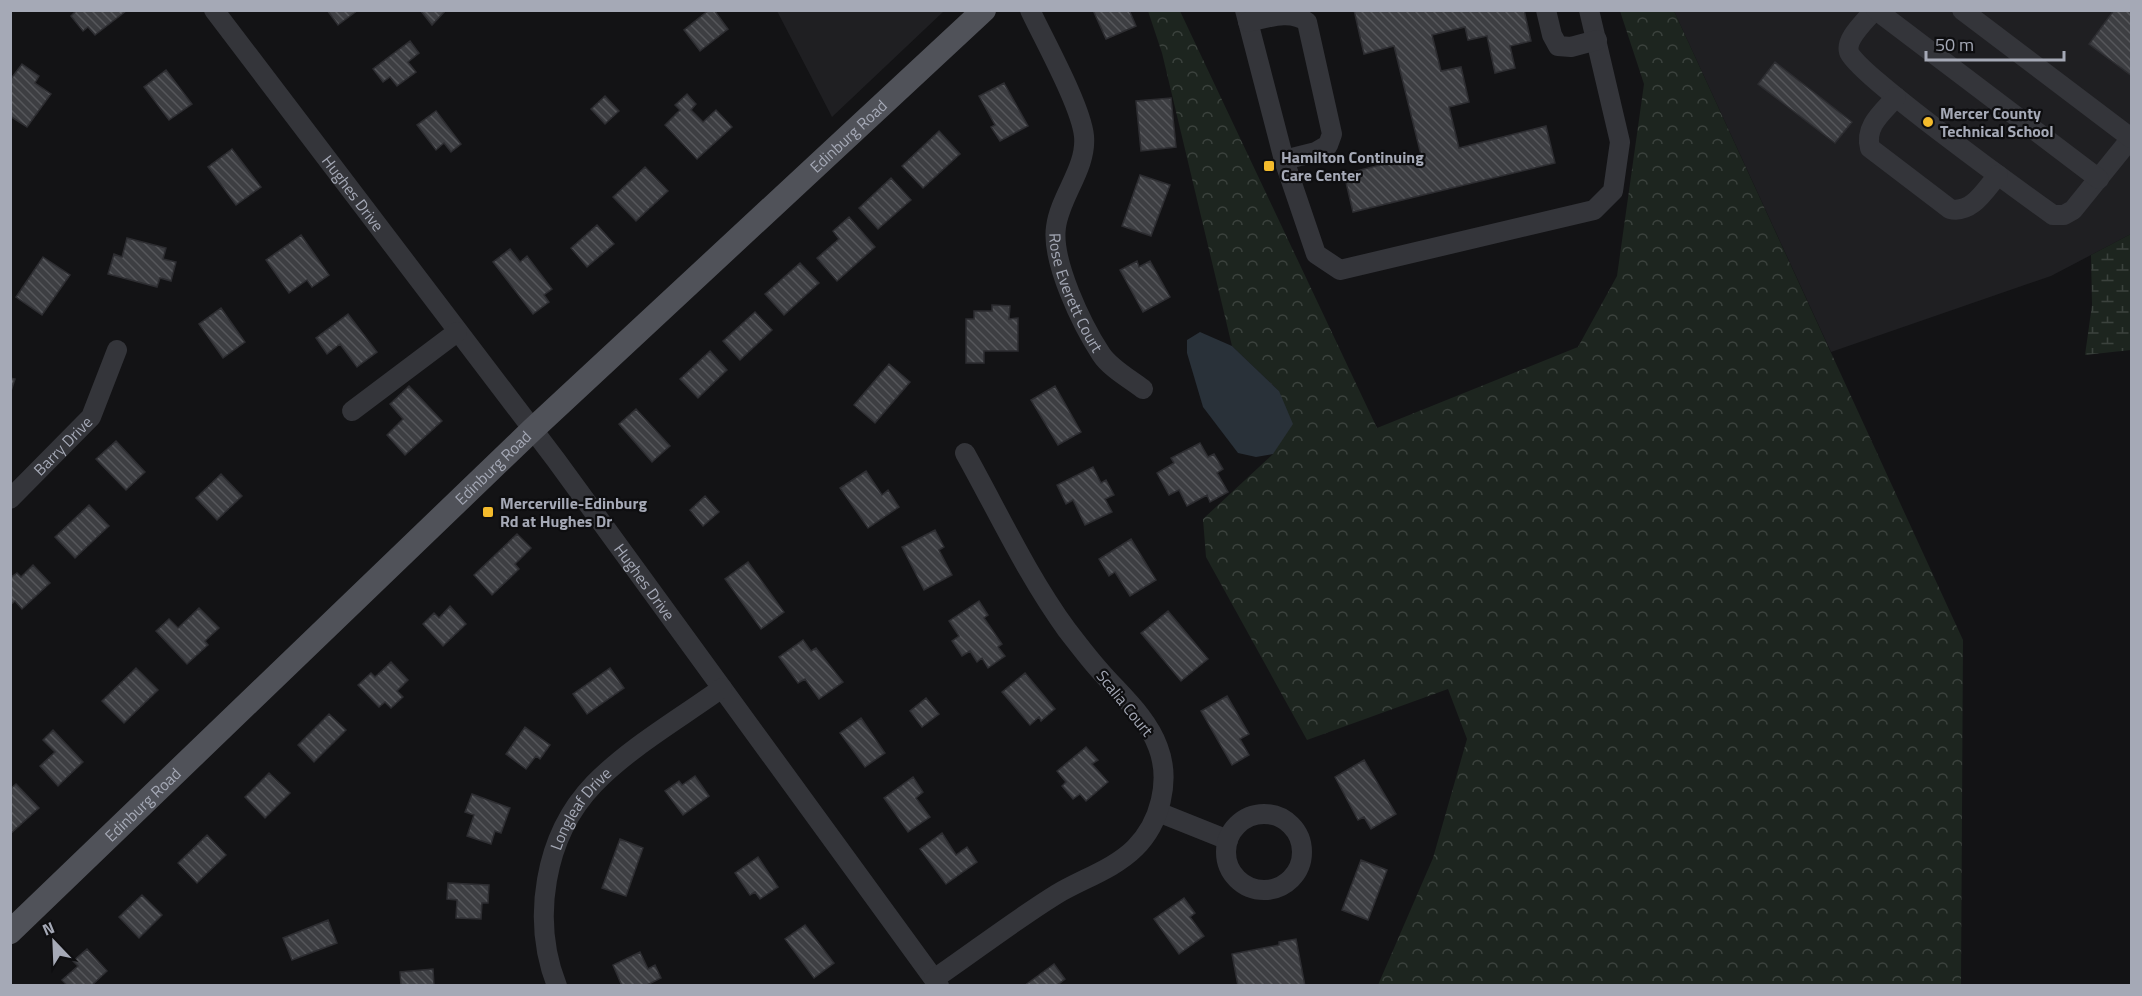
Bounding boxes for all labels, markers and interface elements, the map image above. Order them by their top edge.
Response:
scale bar [1926,24,2064,62]
text: 50 m [1935,31,1974,58]
street label: Edinburg Road [804,94,892,178]
place label: Mercer County Technical School [1940,101,2054,143]
marker: Mercer County Technical School [1921,115,1935,129]
place label: Hamilton Continuing Care Center [1281,145,1424,187]
street label: Hughes Drive [316,150,390,236]
marker: Hamilton Continuing Care Center [1262,159,1276,173]
street label: Rose Everett Court [1043,233,1109,357]
street label: Barry Drive [28,410,98,481]
street label: Edinburg Road [449,425,537,510]
place label: Mercerville-Edinburg Rd at Hughes Dr [500,491,647,533]
marker: Mercerville-Edinburg Rd at Hughes Dr [481,505,495,519]
street label: Hughes Drive [608,538,681,625]
street label: Scalia Court [1091,665,1159,742]
street label: Longleaf Drive [544,761,617,853]
street label: Edinburg Road [99,762,186,847]
north arrow [24,912,84,972]
text: N [38,915,58,941]

